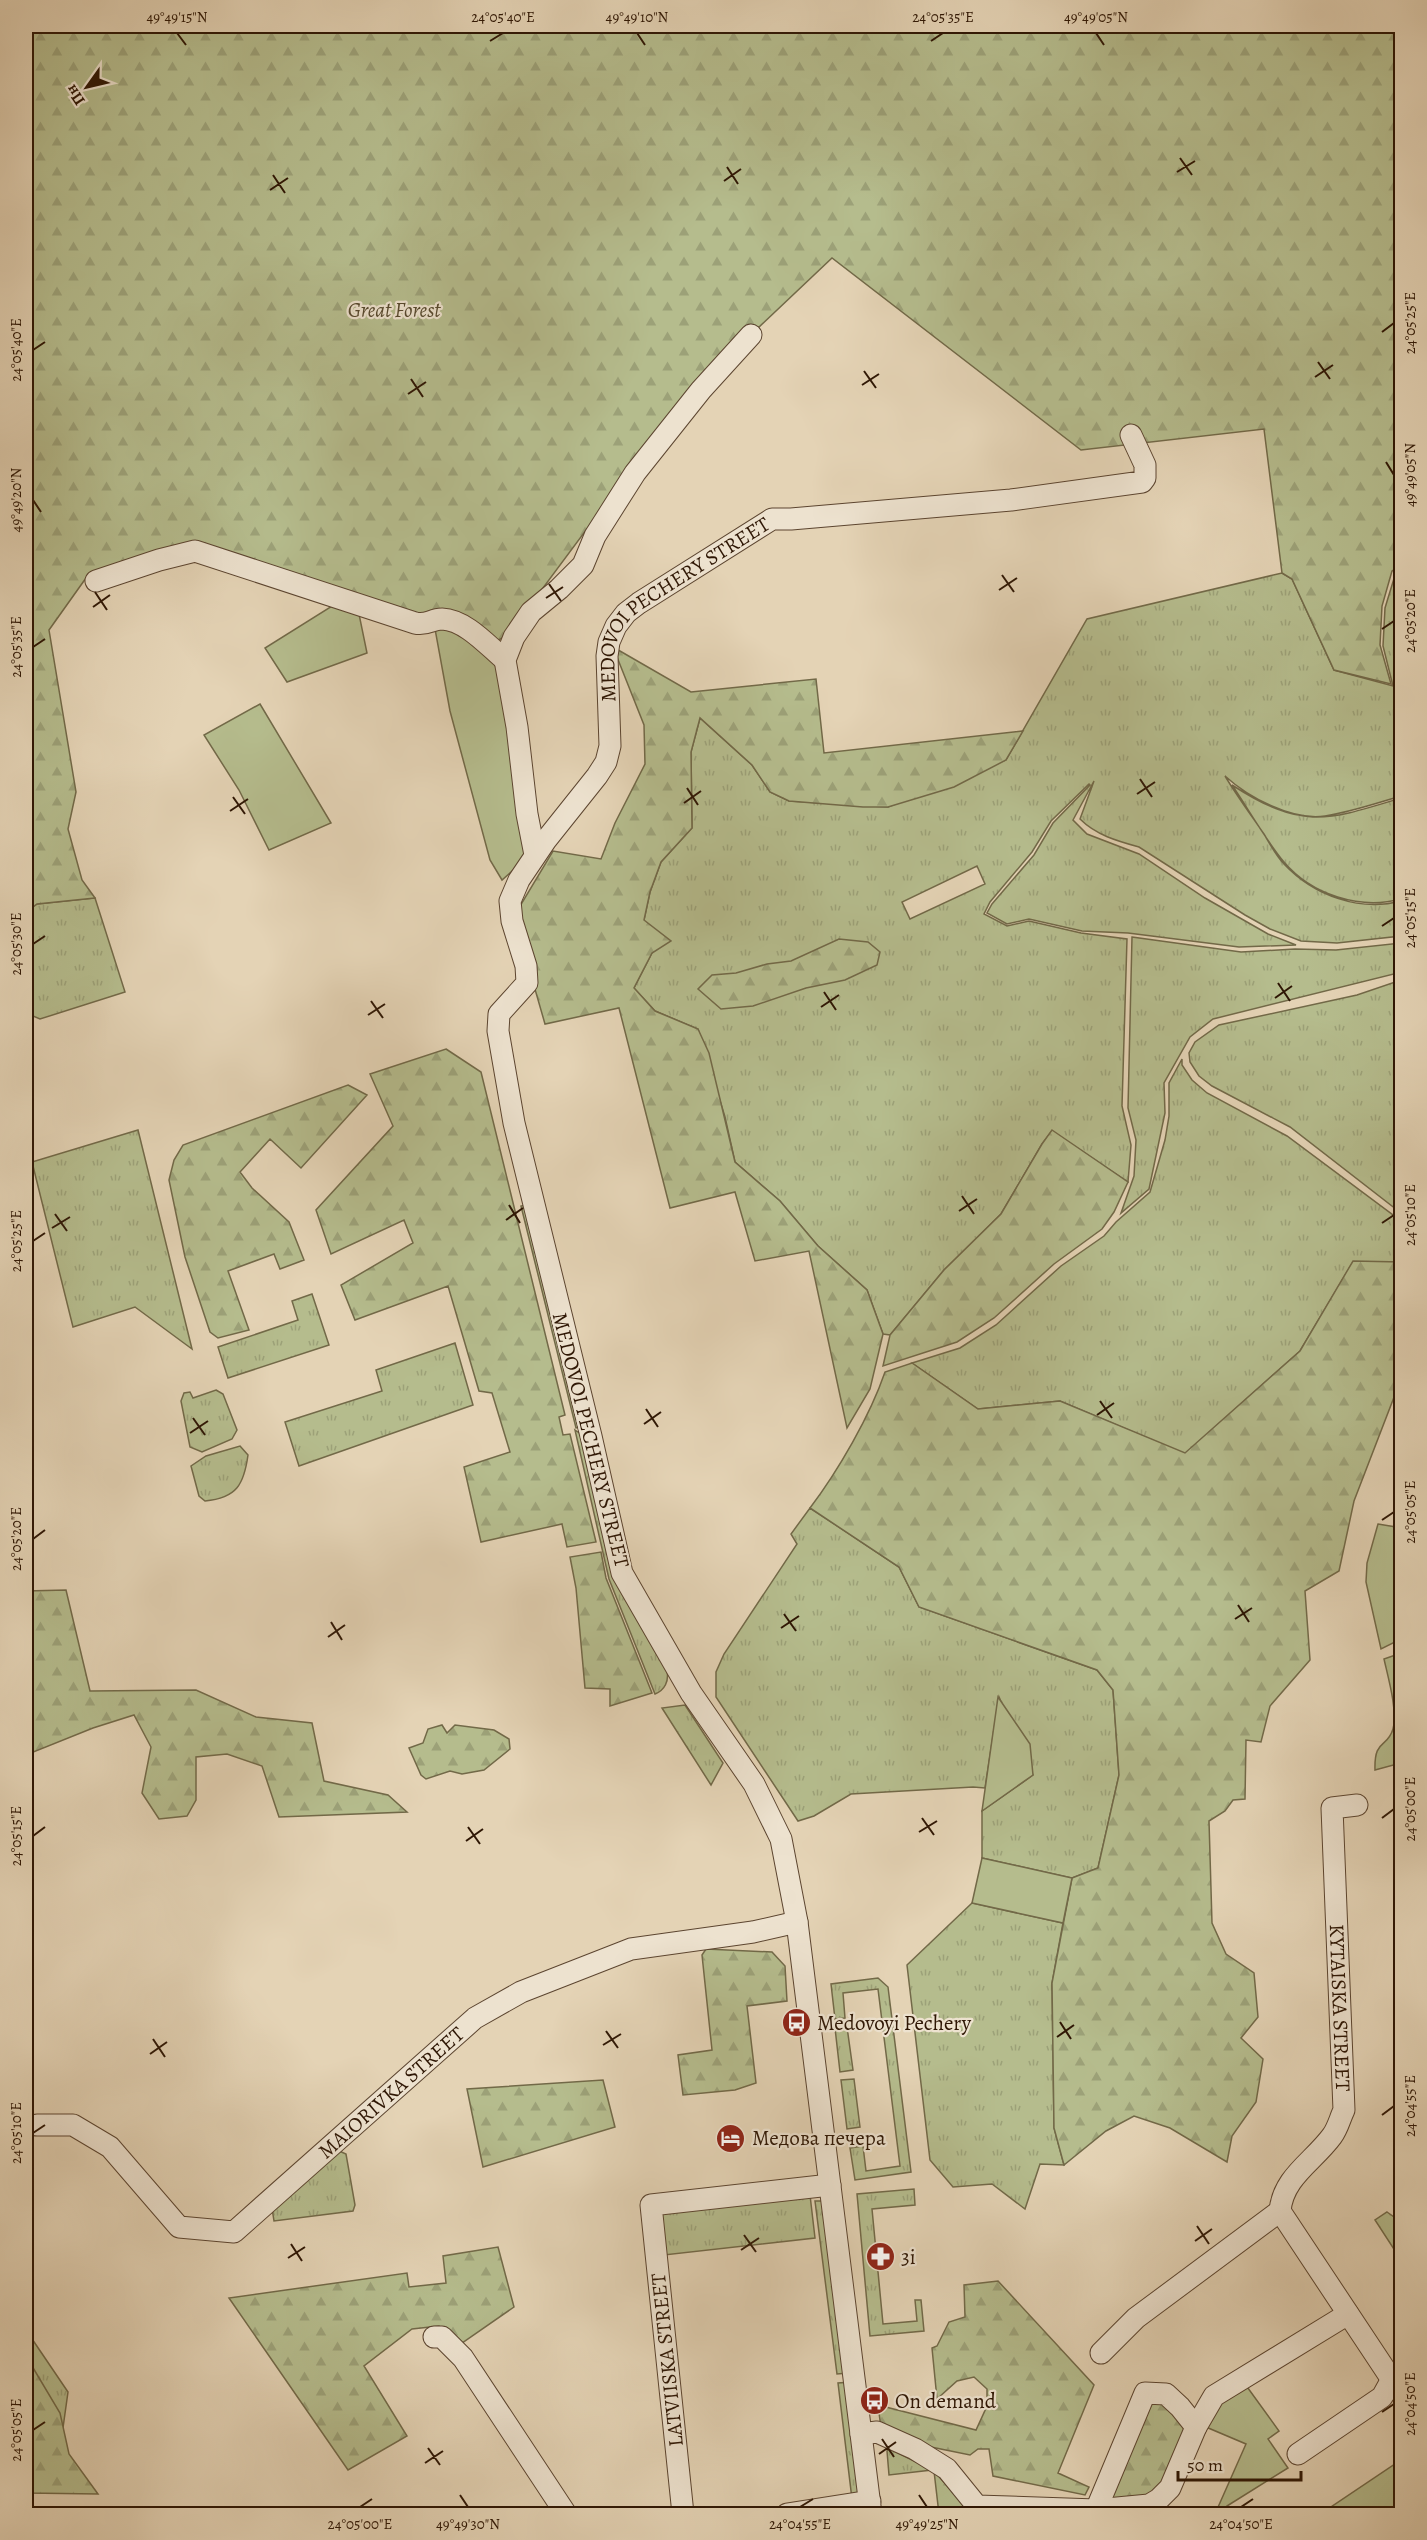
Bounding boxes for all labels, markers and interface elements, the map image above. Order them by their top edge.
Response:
text: 49°49'15"N [146,7,208,27]
text: 24°05'40"E [471,7,535,27]
text: 49°49'10"N [606,7,669,27]
text: 24°05'35"E [912,7,974,27]
text: 49°49'05"N [1064,7,1128,27]
north arrow [57,57,117,117]
text: Пн [60,80,90,110]
text: 24°05'25"E [1400,292,1420,354]
park label: Great Forest [348,296,441,324]
text: 24°05'40"E [6,318,26,382]
text: 49°49'05"N [1400,443,1420,507]
text: 49°49'20"N [6,467,26,532]
street label: MEDOVOI PECHERY STREET [593,510,775,703]
text: 24°05'20"E [1400,589,1420,653]
text: 24°05'35"E [6,616,26,678]
text: 24°05'15"E [1400,888,1420,948]
text: 24°05'30"E [6,912,26,976]
text: 24°05'10"E [1400,1184,1420,1246]
text: 24°05'25"E [6,1210,26,1272]
street label: MEDOVOI PECHERY STREET [546,1309,636,1571]
text: 24°05'05"E [1400,1480,1420,1544]
text: 24°05'20"E [6,1507,26,1571]
text: 24°05'00"E [1400,1777,1420,1841]
text: 24°05'15"E [6,1806,26,1866]
street label: KYTAISKA STREET [1323,1923,1357,2092]
bus stop icon: Medovoyi Pechery [780,2007,812,2039]
place label: Medovoyi Pechery [817,2009,972,2037]
street label: MAIORIVKA STREET [312,2020,471,2165]
text: 24°04'55"E [1400,2075,1420,2137]
text: 24°05'10"E [6,2102,26,2164]
hotel icon: Медова печера [715,2122,747,2154]
place label: Медова печера [752,2124,886,2152]
pharmacy icon: 3і [864,2241,896,2273]
place label: 3і [901,2243,916,2271]
street label: LATVIISKA STREET [644,2271,690,2448]
text: 24°04'50"E [1400,2372,1420,2436]
bus stop icon: On demand [858,2385,890,2417]
place label: On demand [895,2387,997,2415]
text: 24°05'05"E [6,2398,26,2462]
scale bar [1178,2444,1301,2482]
text: 50 m [1187,2453,1223,2477]
text: 24°05'00"E [328,2514,392,2534]
text: 49°49'30"N [436,2514,500,2534]
text: 24°04'55"E [769,2514,831,2534]
text: 49°49'25"N [895,2514,959,2534]
text: 24°04'50"E [1209,2514,1273,2534]

